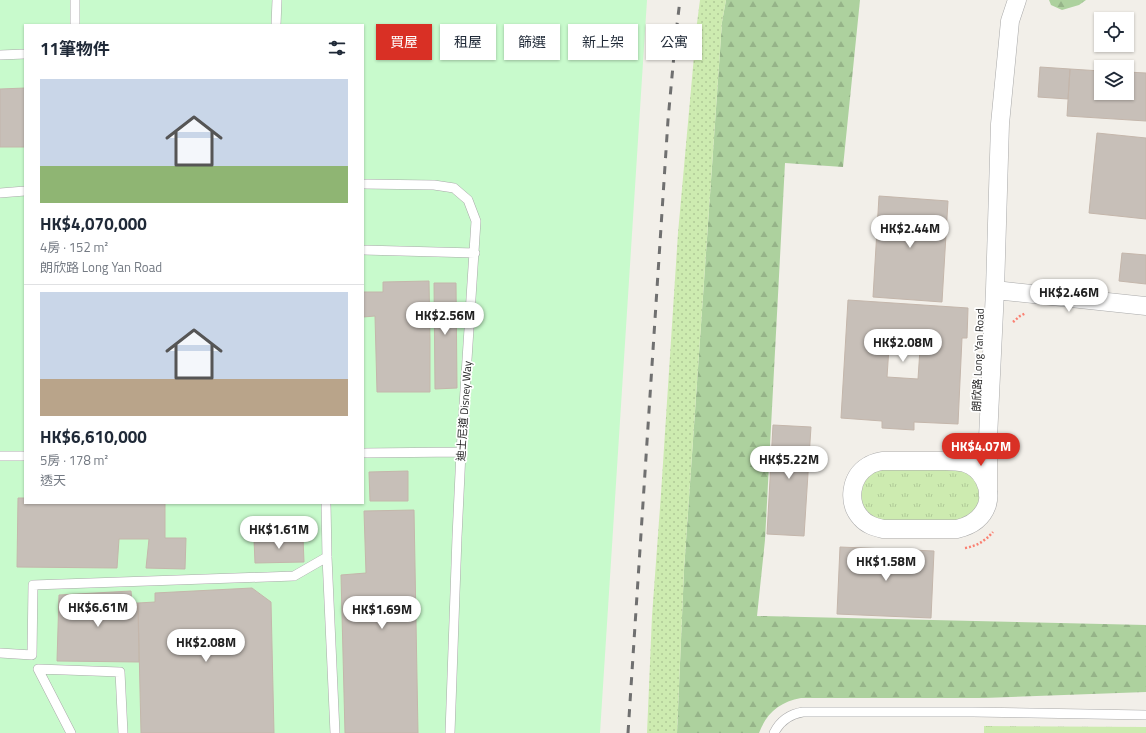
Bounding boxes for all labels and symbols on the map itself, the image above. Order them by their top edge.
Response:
pin: HK$2.44M [869,215,951,249]
pin: HK$2.46M [1028,279,1110,313]
pin: HK$2.56M [404,302,486,336]
street label: 朗欣路 Long Yan Road [968,308,988,412]
pin: HK$2.08M [862,329,944,363]
street label: 迪士尼道 Disney Way [453,360,476,462]
pin: HK$4.07M [940,433,1022,467]
pin: HK$5.22M [748,446,830,480]
pin: HK$1.61M [238,516,320,550]
pin: HK$1.58M [845,548,927,582]
pin: HK$6.61M [57,594,139,628]
pin: HK$1.69M [341,596,423,630]
pin: HK$2.08M [165,629,247,663]

